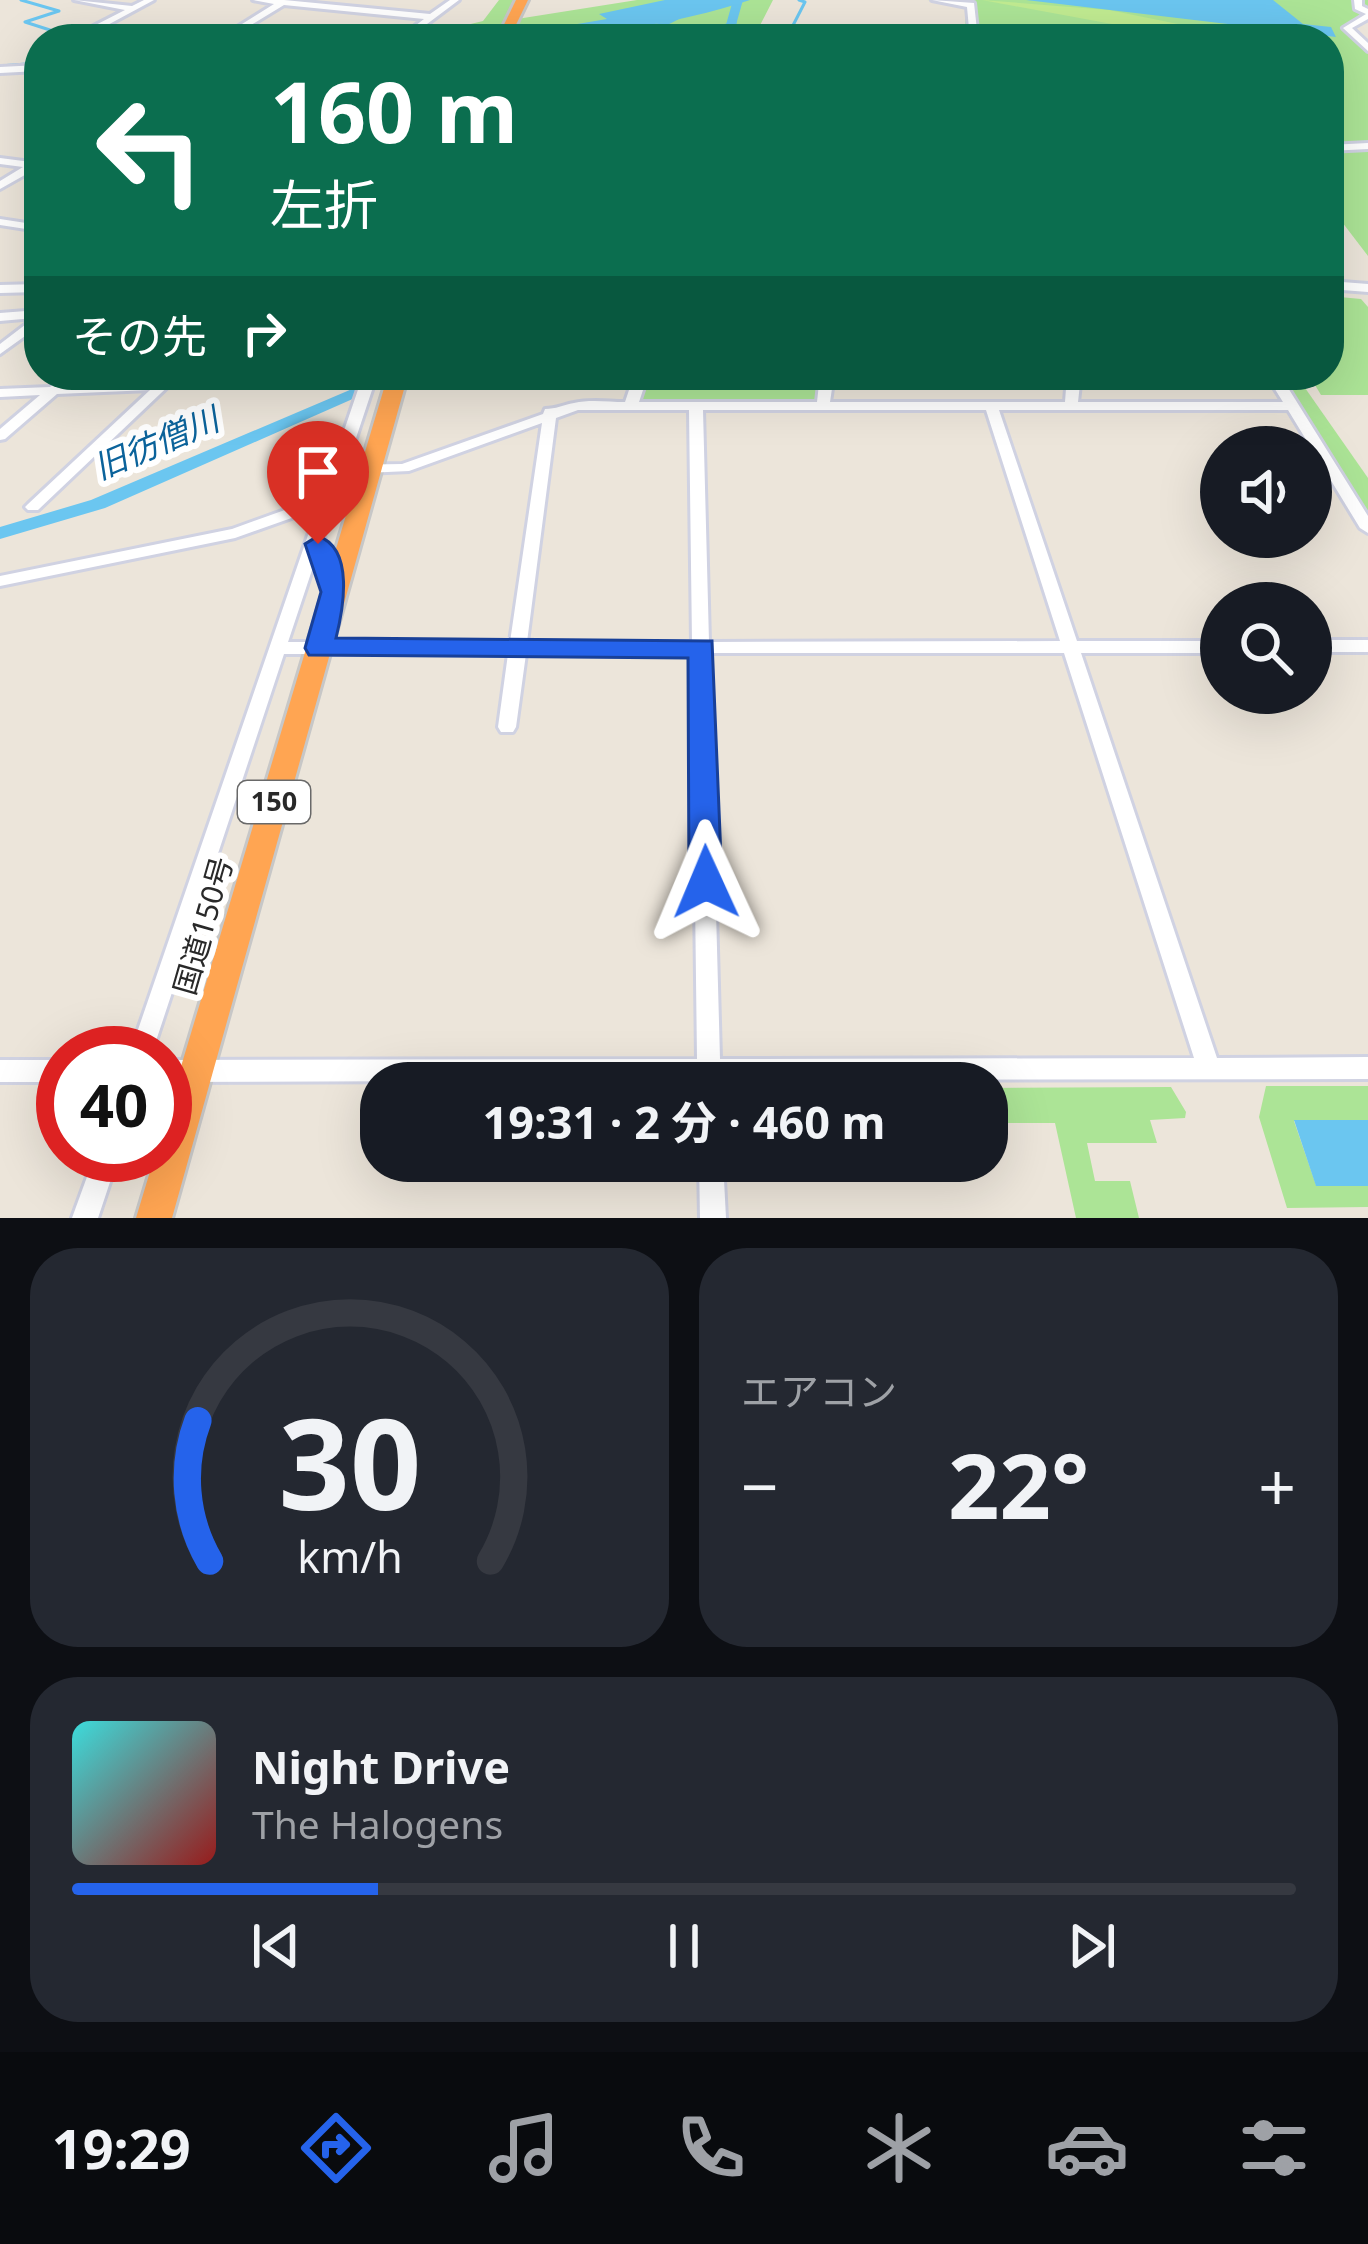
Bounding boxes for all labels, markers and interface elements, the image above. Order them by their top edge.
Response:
text: 160 m [270,53,518,168]
icon: left [72,72,228,228]
text: 左折 [270,167,378,241]
icon: right [231,300,297,366]
text: その先 [72,305,207,366]
water label: 旧彷僧川 [86,395,228,489]
pin [267,421,369,544]
map controls [1200,426,1332,714]
button: sound [1200,426,1332,558]
icon: arrive [285,439,351,505]
button: search [1200,582,1332,714]
road number: 150 [238,781,310,823]
position arrow [643,819,769,945]
street label: 国道150号 [163,852,242,999]
speed limit sign: 40 [36,1026,192,1182]
text: 19:31 · 2 分 · 460 m [483,1091,885,1152]
text: エアコン [741,1364,897,1417]
text: 30 [278,1377,421,1547]
text: 22° [948,1423,1089,1545]
text: − [741,1440,779,1530]
text: + [1258,1440,1296,1530]
text: km/h [297,1526,402,1585]
text: Night Drive [252,1736,510,1797]
text: The Halogens [252,1797,503,1850]
icon: previous [243,1913,309,1979]
icon: pause [651,1913,717,1979]
icon: next [1059,1913,1125,1979]
icon: directions [294,2106,378,2190]
icon: music [482,2106,566,2190]
icon: phone [669,2106,753,2190]
icon: climate [857,2106,941,2190]
icon: car [1045,2106,1129,2190]
icon: filters [1232,2106,1316,2190]
text: 19:29 [52,2111,191,2185]

